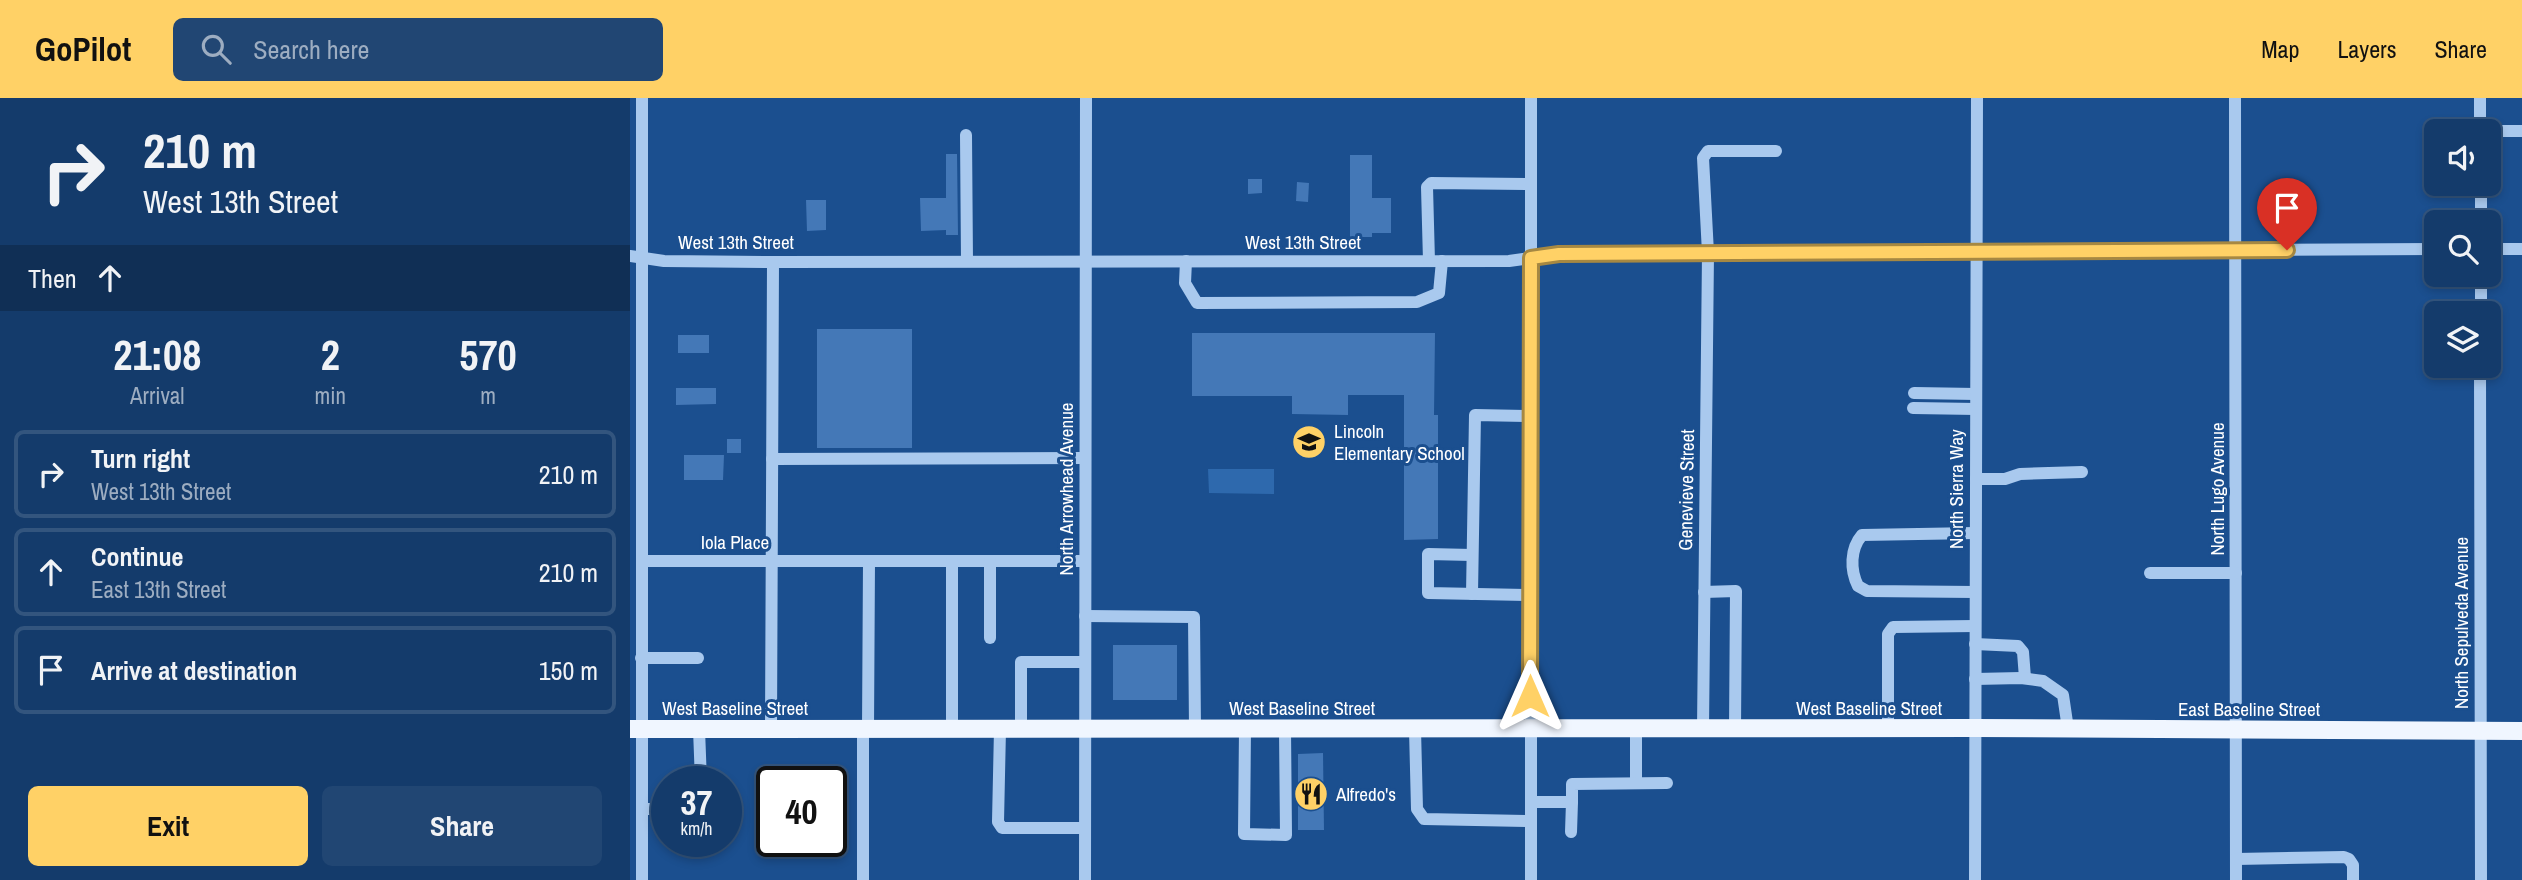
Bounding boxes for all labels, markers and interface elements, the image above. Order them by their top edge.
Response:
search box [173,18,663,81]
text: GoPilot [35,27,131,71]
icon: search [197,30,235,68]
text: Search here [253,32,369,67]
text: Map [2261,33,2299,65]
text: Layers [2337,33,2396,65]
text: Share [2434,33,2487,65]
text: 210 m [143,117,257,183]
map controls [2424,119,2501,378]
button: sound [2424,119,2501,196]
icon: right [28,126,119,217]
pin [2257,178,2317,250]
text: West 13th Street [143,180,338,223]
icon: arrive [2268,189,2306,227]
button: search [2424,210,2501,287]
street label: West 13th Street [678,229,795,255]
street label: West 13th Street [1245,229,1362,255]
icon: ahead [91,259,129,297]
text: Then [28,261,77,296]
button: layers [2424,301,2501,378]
text: 21:08 [113,327,201,383]
text: 2 [321,327,340,383]
text: 570 [459,327,517,383]
text: Arrival [130,380,185,411]
text: min [315,380,346,411]
text: m [480,380,496,411]
street label: North Arrowhead Avenue [1053,403,1079,575]
place label: Lincoln Elementary School [1334,418,1465,466]
street label: North Lugo Avenue [2204,422,2230,556]
school or university icon: Lincoln Elementary School [1290,423,1328,461]
street label: Genevieve Street [1672,428,1700,551]
street label: North Sierra Way [1943,429,1969,549]
text: Turn right [91,441,190,476]
icon: right [32,455,70,493]
text: 210 m [539,457,598,492]
text: West 13th Street [91,476,231,507]
street label: Iola Place [701,529,769,555]
street label: North Sepulveda Avenue [2448,537,2474,709]
text: Continue [91,539,183,574]
icon: ahead [32,553,70,591]
text: 210 m [539,555,598,590]
text: East 13th Street [91,574,226,605]
icon: arrive [32,651,70,689]
text: Arrive at destination [91,653,297,688]
text: 150 m [539,653,598,688]
position arrow [1493,659,1567,733]
street label: West Baseline Street [662,695,809,721]
street label: West Baseline Street [1229,695,1376,721]
street label: West Baseline Street [1796,695,1943,721]
street label: East Baseline Street [2178,696,2321,722]
speed limit sign: 40 [756,766,847,857]
restaurant icon: Alfredo's [1292,775,1330,813]
text: 37 [681,779,712,826]
place label: Alfredo's [1335,781,1396,807]
button: Exit [28,786,308,866]
button: Share [322,786,602,866]
text: km/h [681,816,713,841]

